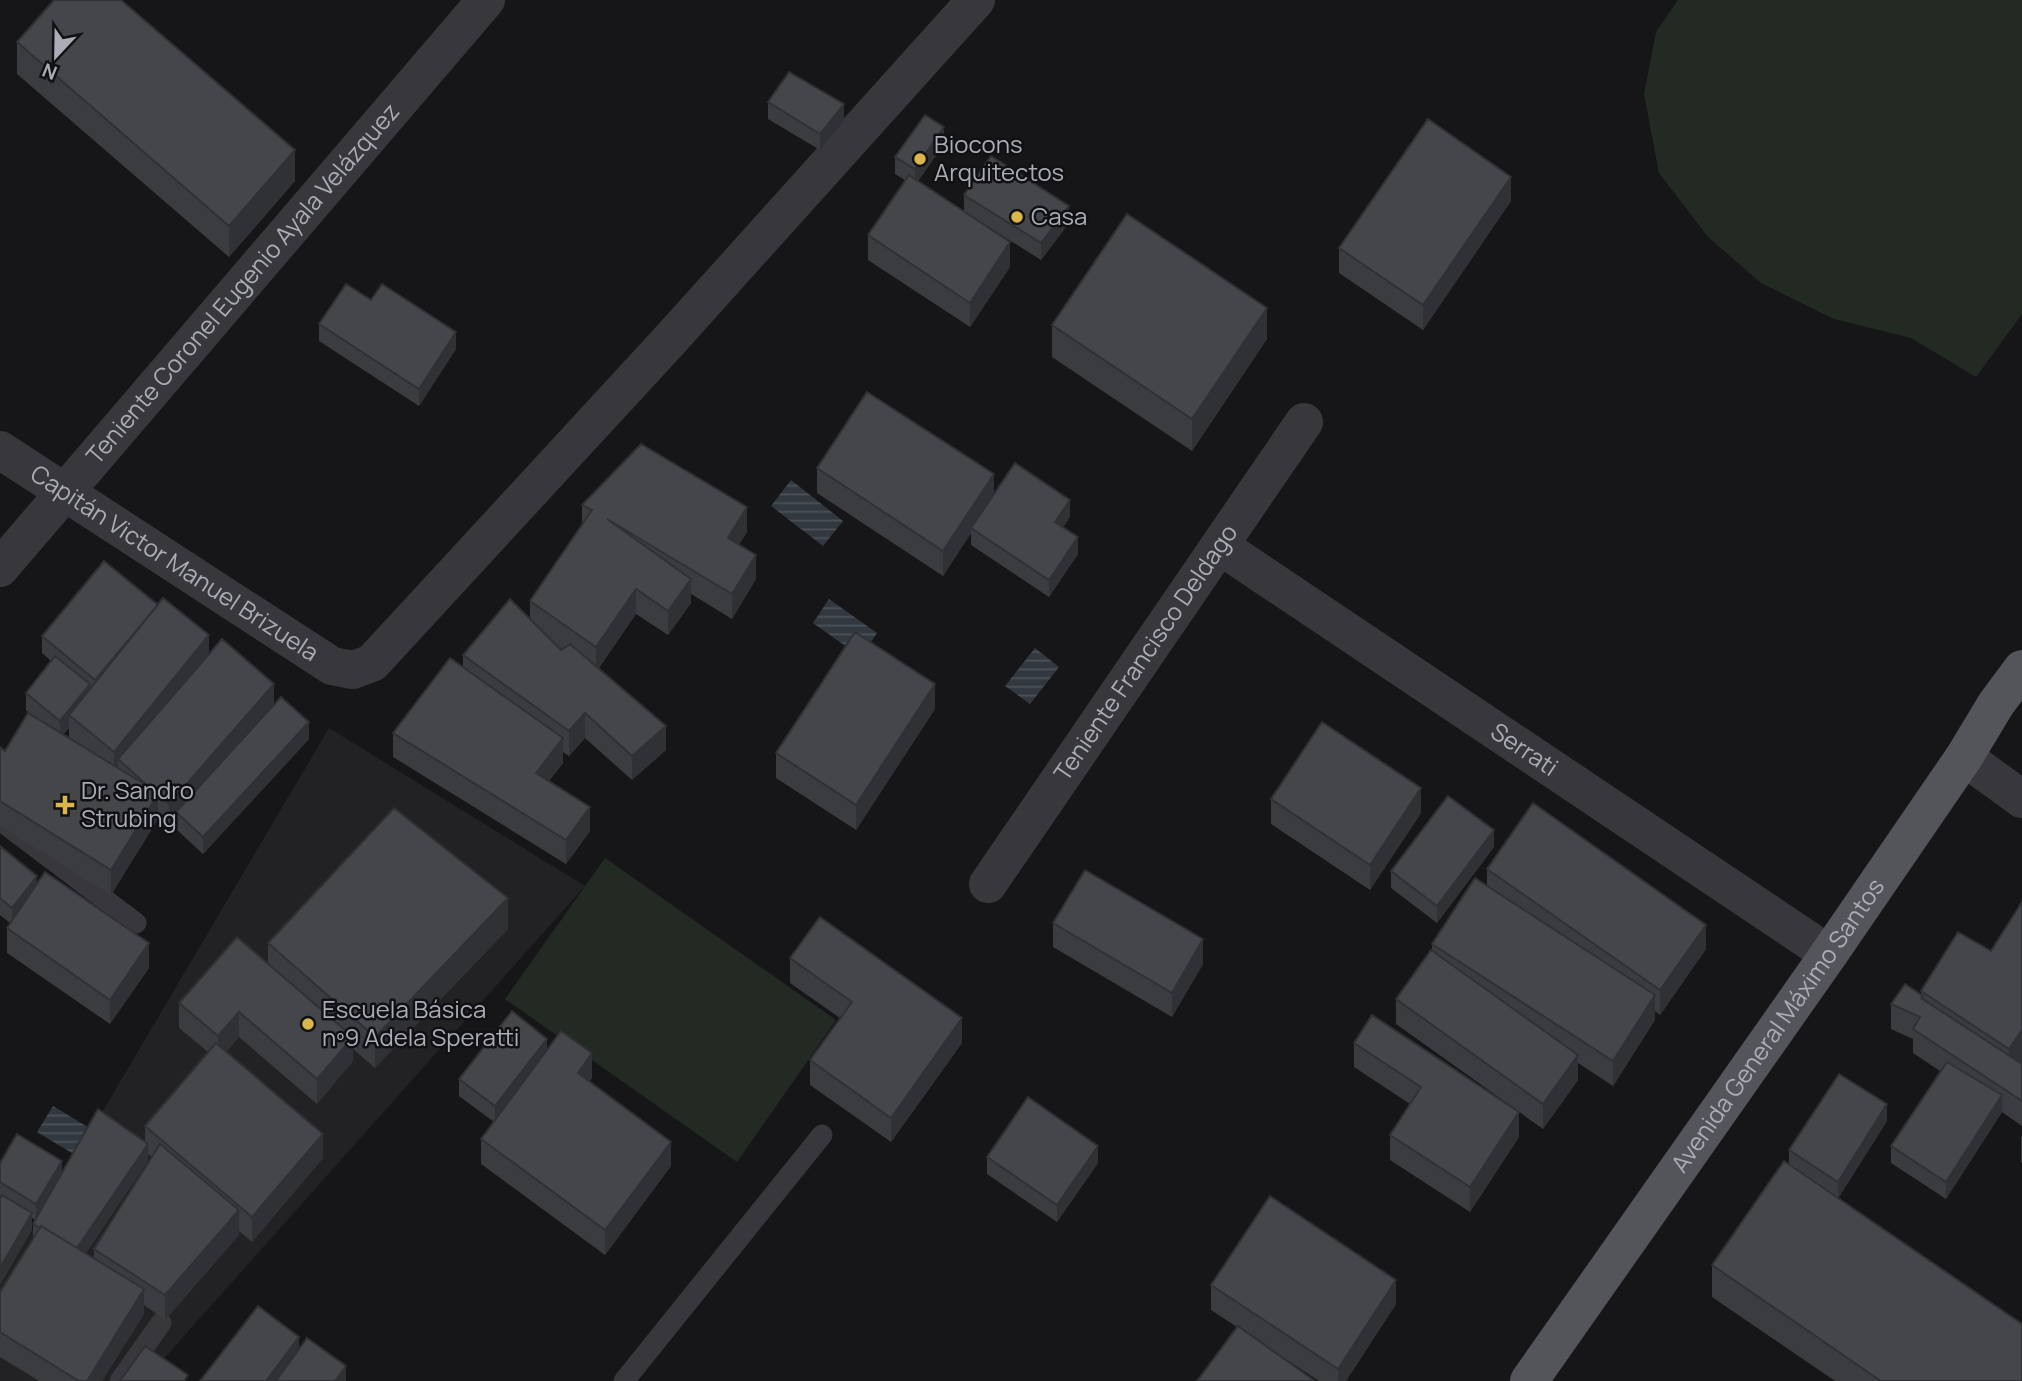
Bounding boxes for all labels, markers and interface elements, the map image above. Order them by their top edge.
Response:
north arrow [21,21,91,91]
text: N [38,57,61,86]
street label: Teniente Coronel Eugenio Ayala Velázquez [78,95,406,471]
place label: Biocons Arquitectos [934,127,1064,188]
marker: Biocons Arquitectos [912,151,928,167]
place label: Casa [1031,199,1087,232]
marker: Casa [1009,209,1025,225]
street label: Capitán Victor Manuel Brizuela [25,456,326,668]
street label: Teniente Francisco Deldago [1045,517,1244,787]
street label: Serrati [1485,714,1565,783]
place label: Dr. Sandro Strubing [81,773,194,834]
marker: Dr. Sandro Strubing [55,795,75,815]
street label: Avenida General Máximo Santos [1663,871,1891,1179]
place label: Escuela Básica nº9 Adela Speratti [322,992,519,1053]
marker: Escuela Básica nº9 Adela Speratti [300,1016,316,1032]

